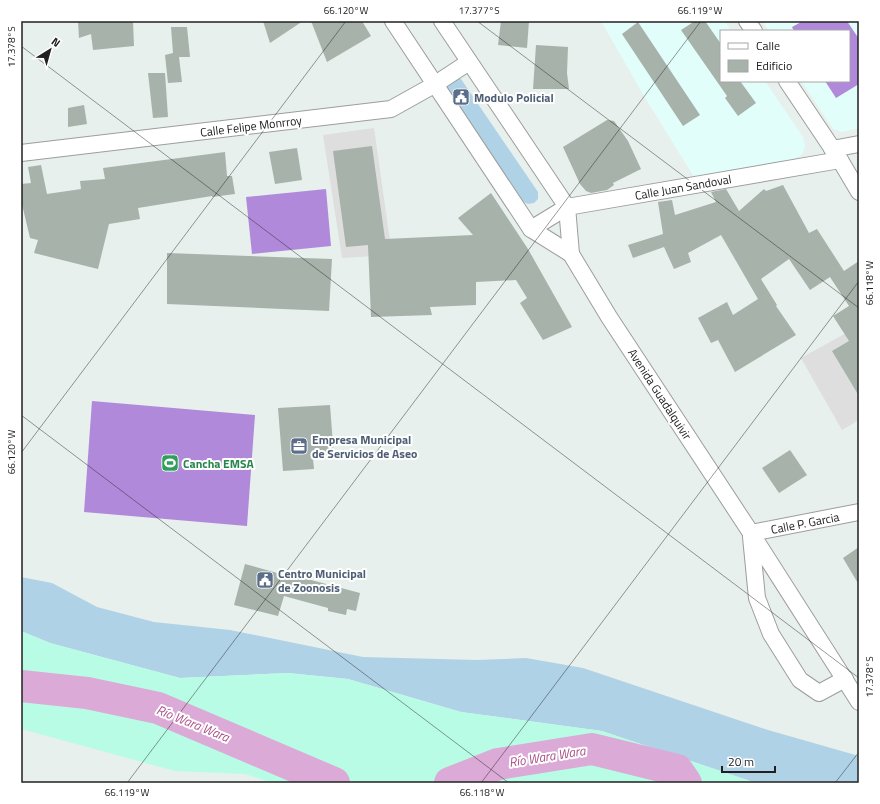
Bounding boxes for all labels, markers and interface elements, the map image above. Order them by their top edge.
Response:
text: 66.120°W [324,3,368,18]
text: 17.377°S [458,3,500,18]
text: 66.119°W [678,3,722,18]
text: 17.378°S [4,26,19,68]
north arrow [30,30,70,70]
legend [720,30,850,82]
text: N [48,33,64,51]
text: Calle [756,36,780,55]
text: Edificio [756,56,792,75]
public building icon: Modulo Policial [451,87,471,107]
place label: Modulo Policial [474,88,554,107]
street label: Calle Felipe Monrroy [199,110,303,142]
street label: Calle Juan Sandoval [633,169,733,205]
text: 66.118°W [862,261,877,305]
street label: Avenida Guadalquivir [623,345,697,443]
text: 66.120°W [4,430,19,474]
place label: Empresa Municipal de Servicios de Aseo [312,430,417,463]
office icon: Empresa Municipal de Servicios de Aseo [289,436,309,456]
sports icon: Cancha EMSA [160,453,180,473]
place label: Cancha EMSA [183,454,254,473]
street label: Calle P. Garcia [769,507,841,539]
place label: Centro Municipal de Zoonosis [278,564,366,597]
public building icon: Centro Municipal de Zoonosis [255,570,275,590]
text: 17.378°S [862,656,877,698]
water label: Río Wara Wara [154,699,234,747]
water label: Río Wara Wara [507,740,588,772]
scale bar [722,748,775,774]
text: 20 m [728,752,754,771]
text: 66.119°W [105,785,149,800]
text: 66.118°W [460,785,504,800]

